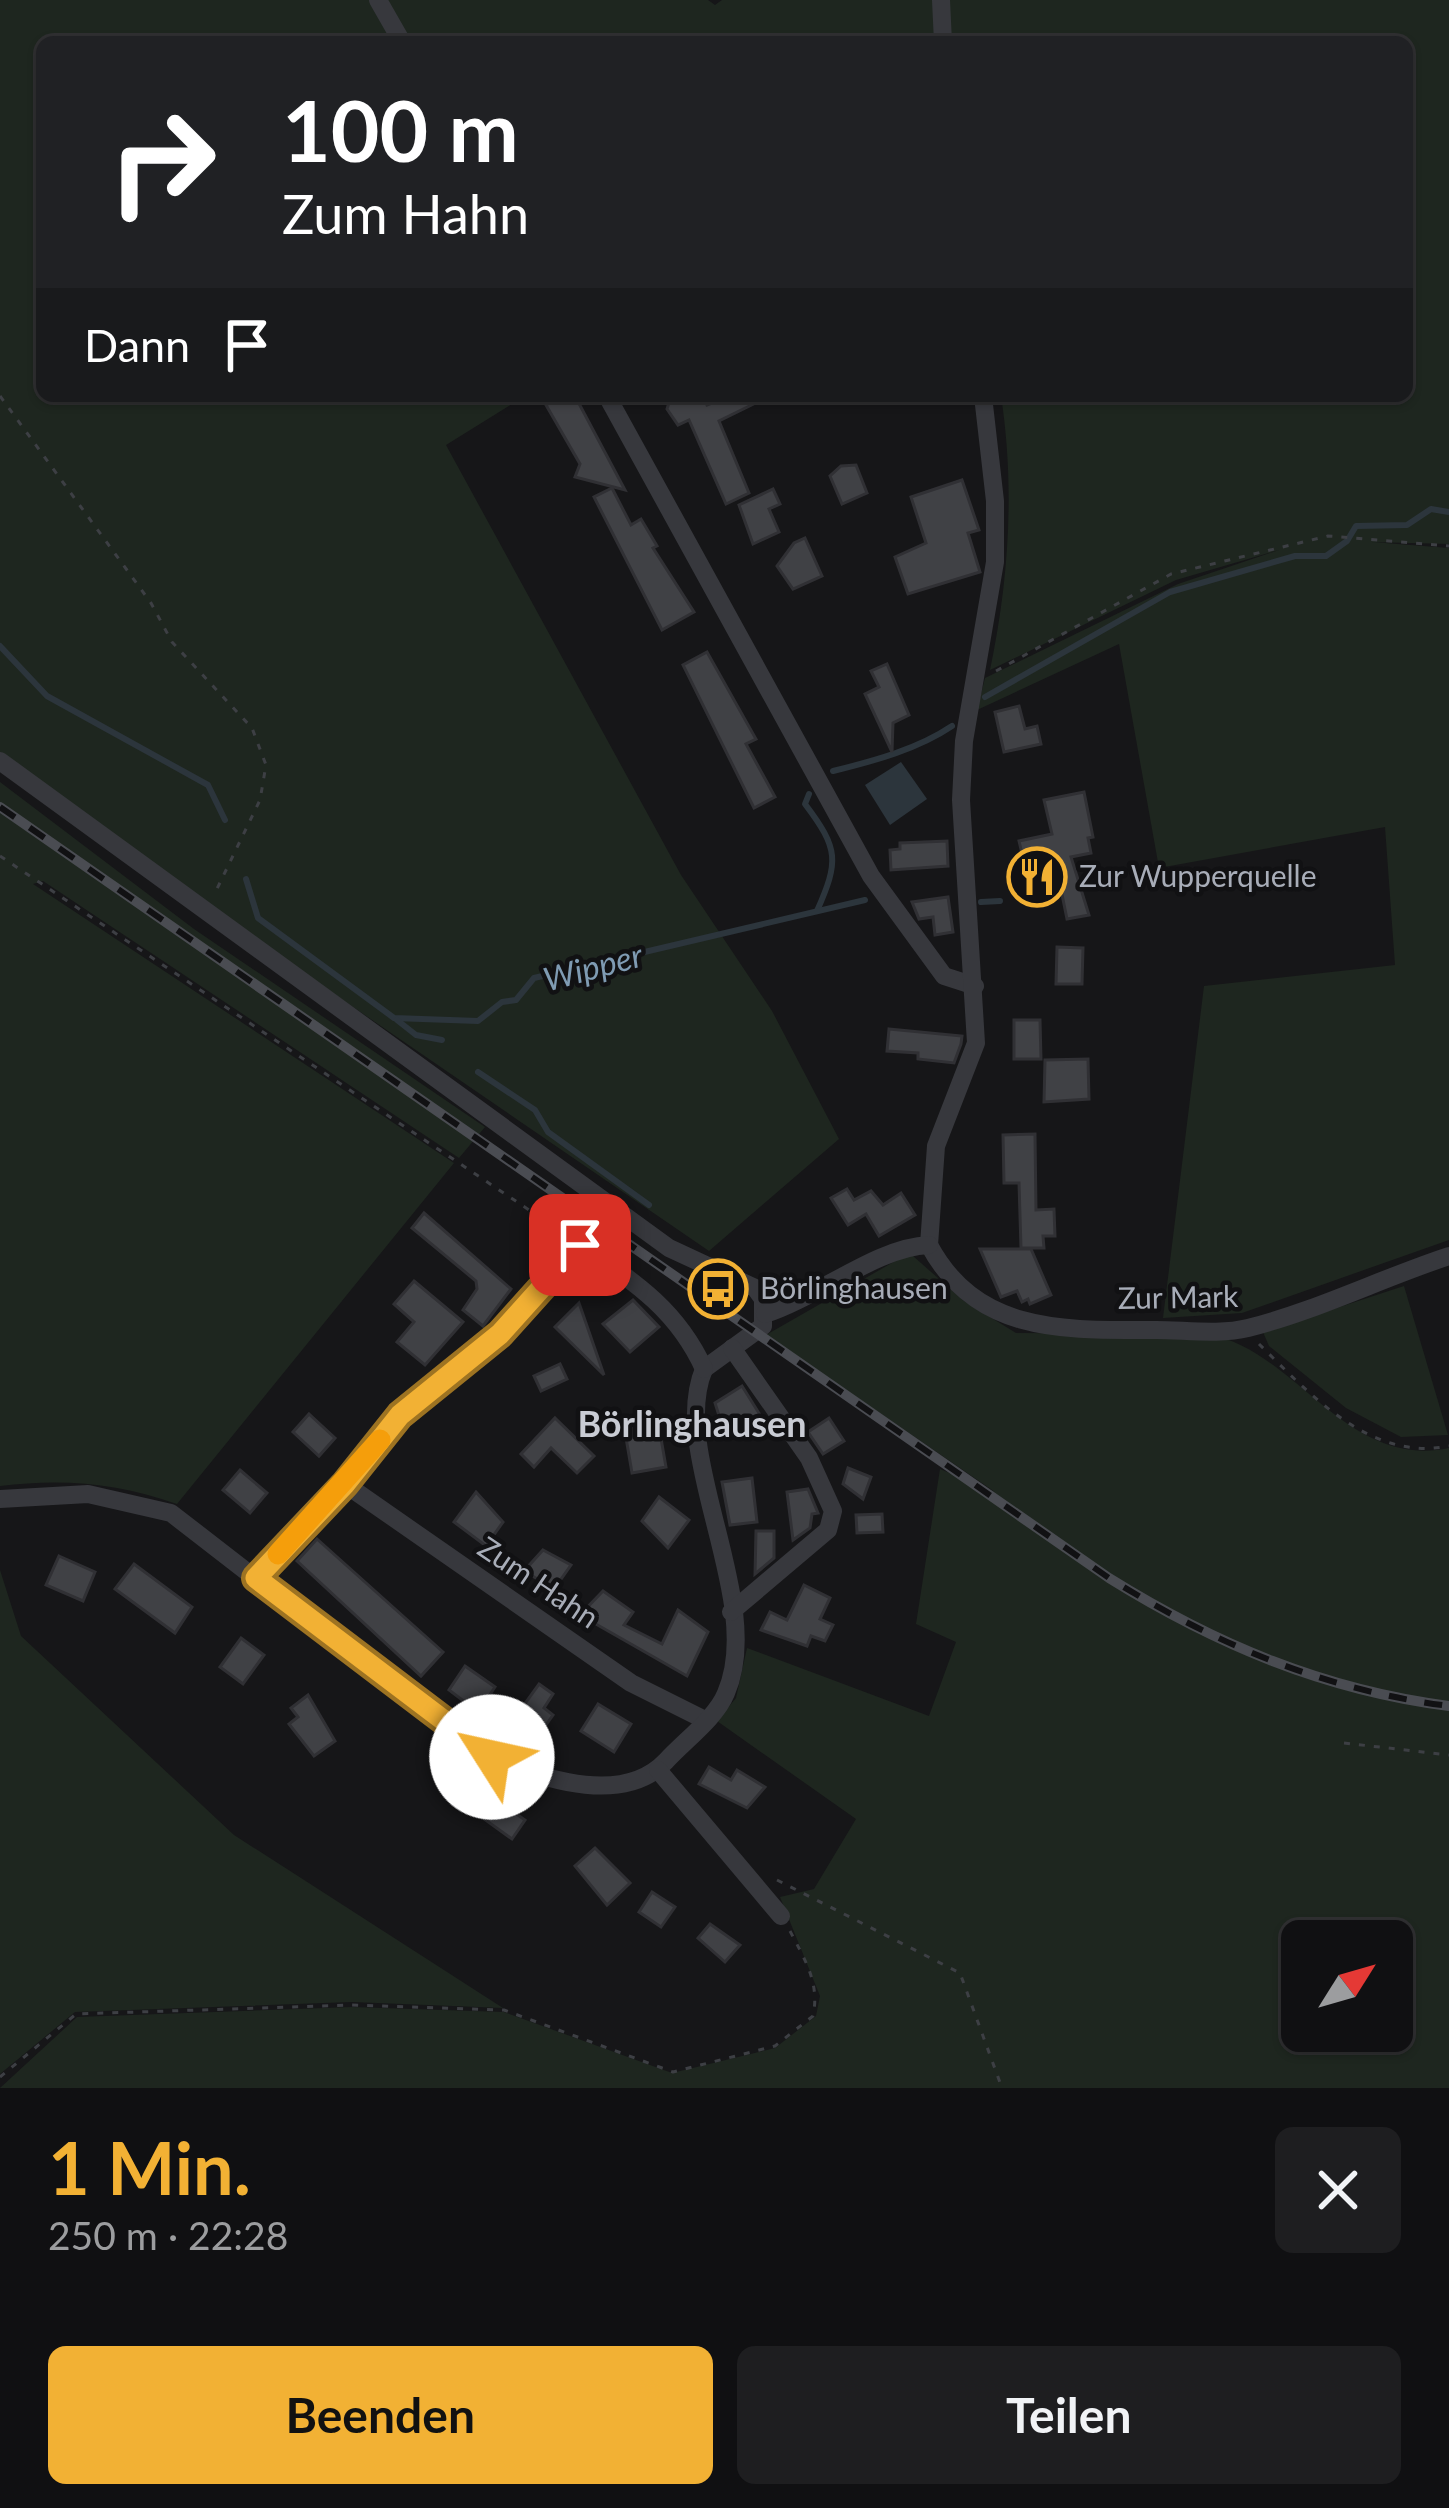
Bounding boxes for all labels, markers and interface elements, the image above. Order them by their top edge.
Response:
text: 100 m [282,79,519,180]
icon: right [84,84,240,240]
text: Zum Hahn [282,181,529,246]
icon: arrive [214,312,280,378]
text: Dann [84,318,190,372]
restaurant icon: Zur Wupperquelle [1006,846,1068,908]
place label: Zur Wupperquelle [1079,857,1316,893]
water label: Wipper [539,933,647,998]
pin [529,1194,631,1296]
icon: arrive [547,1212,613,1278]
bus stop icon: Börlinghausen [687,1258,749,1320]
place label: Börlinghausen [760,1269,948,1305]
street label: Zur Mark [1117,1277,1239,1315]
district label: Börlinghausen [577,1401,807,1445]
street label: Zum Hahn [472,1528,606,1635]
position arrow [429,1694,555,1820]
north arrow [1281,1920,1413,2052]
map controls [1281,1920,1413,2052]
text: 1 Min. [48,2124,251,2210]
button: close [1275,2127,1401,2253]
text: 250 m · 22:28 [48,2212,288,2258]
button: Beenden [48,2346,713,2484]
button: Teilen [737,2346,1401,2484]

